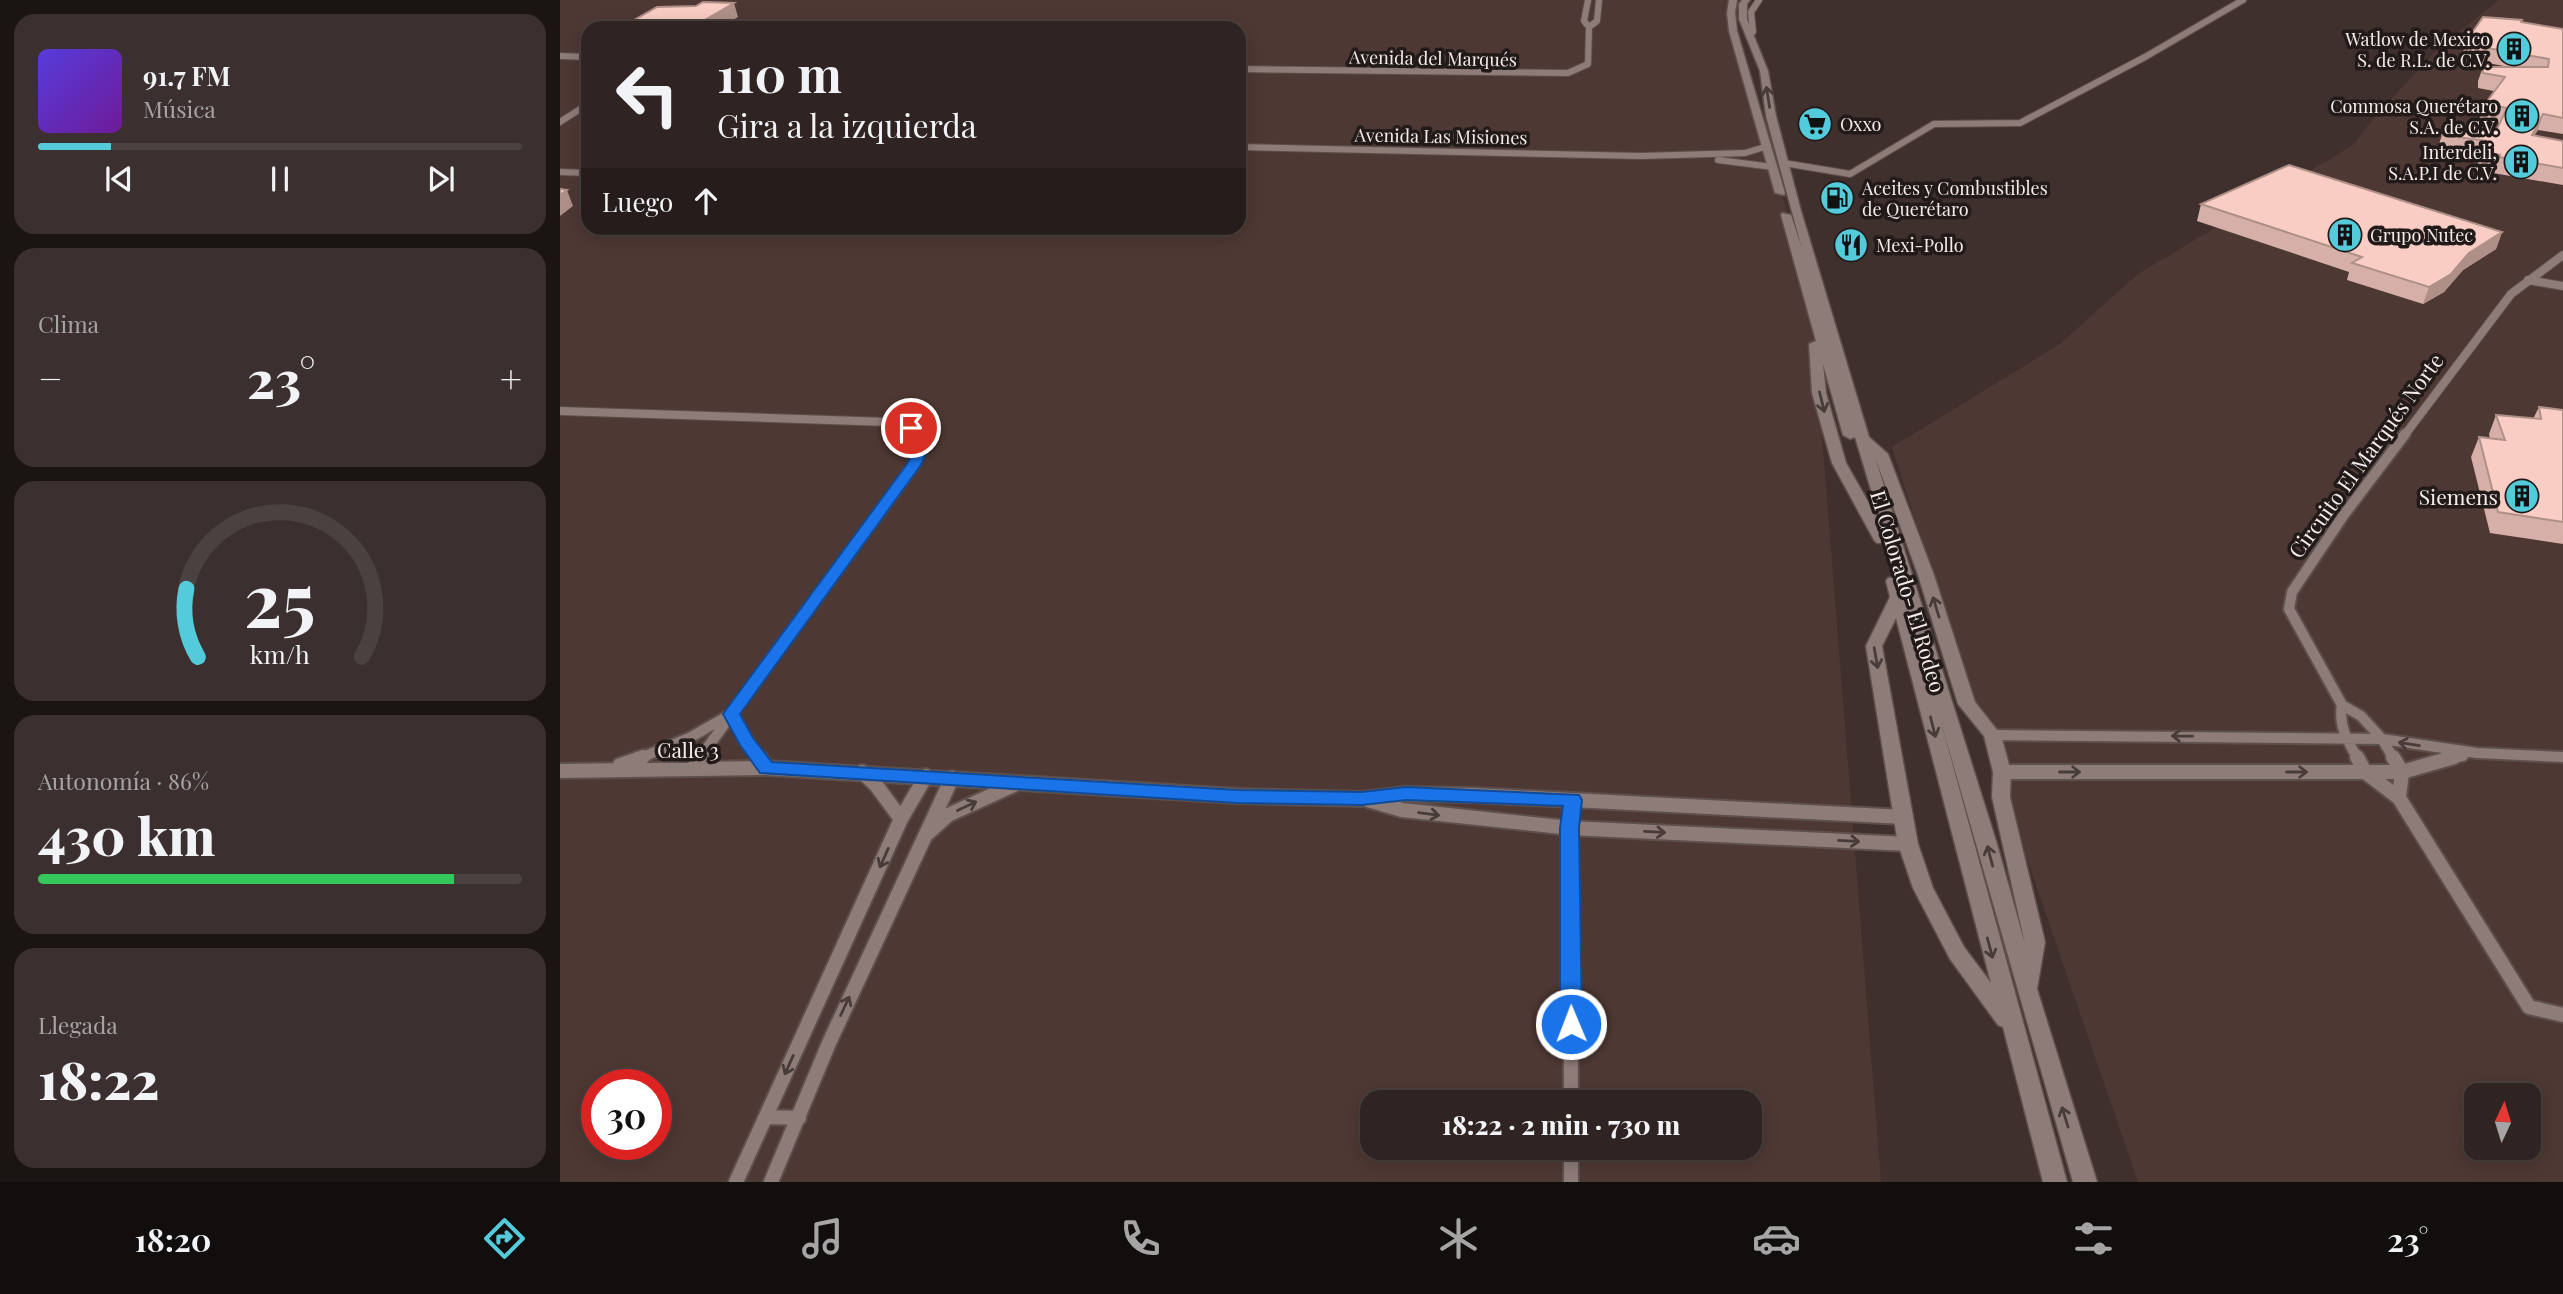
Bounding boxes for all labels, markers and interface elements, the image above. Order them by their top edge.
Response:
place label: Watlow de Mexico S. de R.L. de C.V. [2344,27,2490,72]
building icon: Watlow de Mexico S. de R.L. de C.V. [2495,30,2533,68]
text: 110 m [717,40,842,105]
street label: Avenida del Marqués [1348,45,1517,71]
icon: left [602,49,693,140]
text: 91.7 FM [143,58,231,93]
one-way arrow [1761,86,1774,109]
text: Música [143,93,216,124]
place label: Commosa Querétaro S.A. de C.V. [2330,94,2498,139]
building icon: Commosa Querétaro S.A. de C.V. [2503,97,2541,135]
text: Gira a la izquierda [717,103,977,146]
supermarket icon: Oxxo [1796,105,1834,143]
place label: Oxxo [1840,112,1881,136]
street label: Avenida Las Misiones [1353,122,1528,150]
place label: Interdeli, S.A.P.I de C.V. [2388,140,2497,185]
building icon: Interdeli, S.A.P.I de C.V. [2502,143,2540,181]
icon: previous [100,160,138,198]
icon: pause [261,160,299,198]
icon: next [422,160,460,198]
place label: Aceites y Combustibles de Querétaro [1861,176,2048,221]
fuel station icon: Aceites y Combustibles de Querétaro [1818,179,1856,217]
icon: ahead [687,182,725,220]
text: Luego [602,184,673,219]
building icon: Grupo Nutec [2326,216,2364,254]
place label: Grupo Nutec [2370,223,2473,247]
restaurant icon: Mexi-Pollo [1832,226,1870,264]
place label: Mexi-Pollo [1876,233,1964,257]
text: Clima [38,308,99,339]
text: 23° [247,343,315,412]
street label: Circuito El Marqués Norte [2281,347,2449,563]
text: − [38,352,63,403]
text: + [500,352,522,403]
one-way arrow [1816,390,1829,413]
pin [881,398,941,458]
icon: arrive [892,409,930,447]
building icon: Siemens [2503,477,2541,515]
place label: Siemens [2419,482,2498,510]
street label: El Colorado- El Rodeo [1865,487,1953,695]
text: 25 [244,548,316,645]
one-way arrow [1929,596,1942,618]
text: km/h [250,637,310,670]
one-way arrow [1870,646,1883,669]
one-way arrow [1927,716,1940,738]
one-way arrow [2171,730,2194,743]
street label: Calle 3 [657,735,719,763]
one-way arrow [2398,737,2421,750]
text: Autonomía · 86% [38,765,209,796]
one-way arrow [2058,765,2081,779]
one-way arrow [2286,765,2309,779]
one-way arrow [956,799,977,812]
text: 430 km [38,800,215,869]
one-way arrow [1417,807,1439,820]
one-way arrow [1643,826,1666,839]
one-way arrow [1837,835,1860,848]
one-way arrow [1983,845,1996,868]
one-way arrow [877,847,890,869]
one-way arrow [1985,936,1998,958]
position arrow [1534,987,1608,1061]
one-way arrow [839,996,852,1018]
text: Llegada [38,1009,118,1040]
text: 18:22 [38,1044,159,1113]
one-way arrow [782,1054,795,1076]
speed limit sign: 30 [581,1069,672,1160]
north arrow [2464,1083,2541,1160]
map controls [2464,1083,2541,1160]
one-way arrow [2057,1106,2070,1128]
text: 18:22 · 2 min · 730 m [1442,1107,1680,1142]
icon: directions [480,1214,529,1263]
icon: music [798,1214,847,1263]
icon: phone [1116,1214,1165,1263]
icon: climate [1434,1214,1483,1263]
icon: car [1752,1214,1801,1263]
icon: filters [2069,1214,2118,1263]
text: 18:20 [134,1217,211,1260]
text: 23° [2387,1217,2429,1260]

